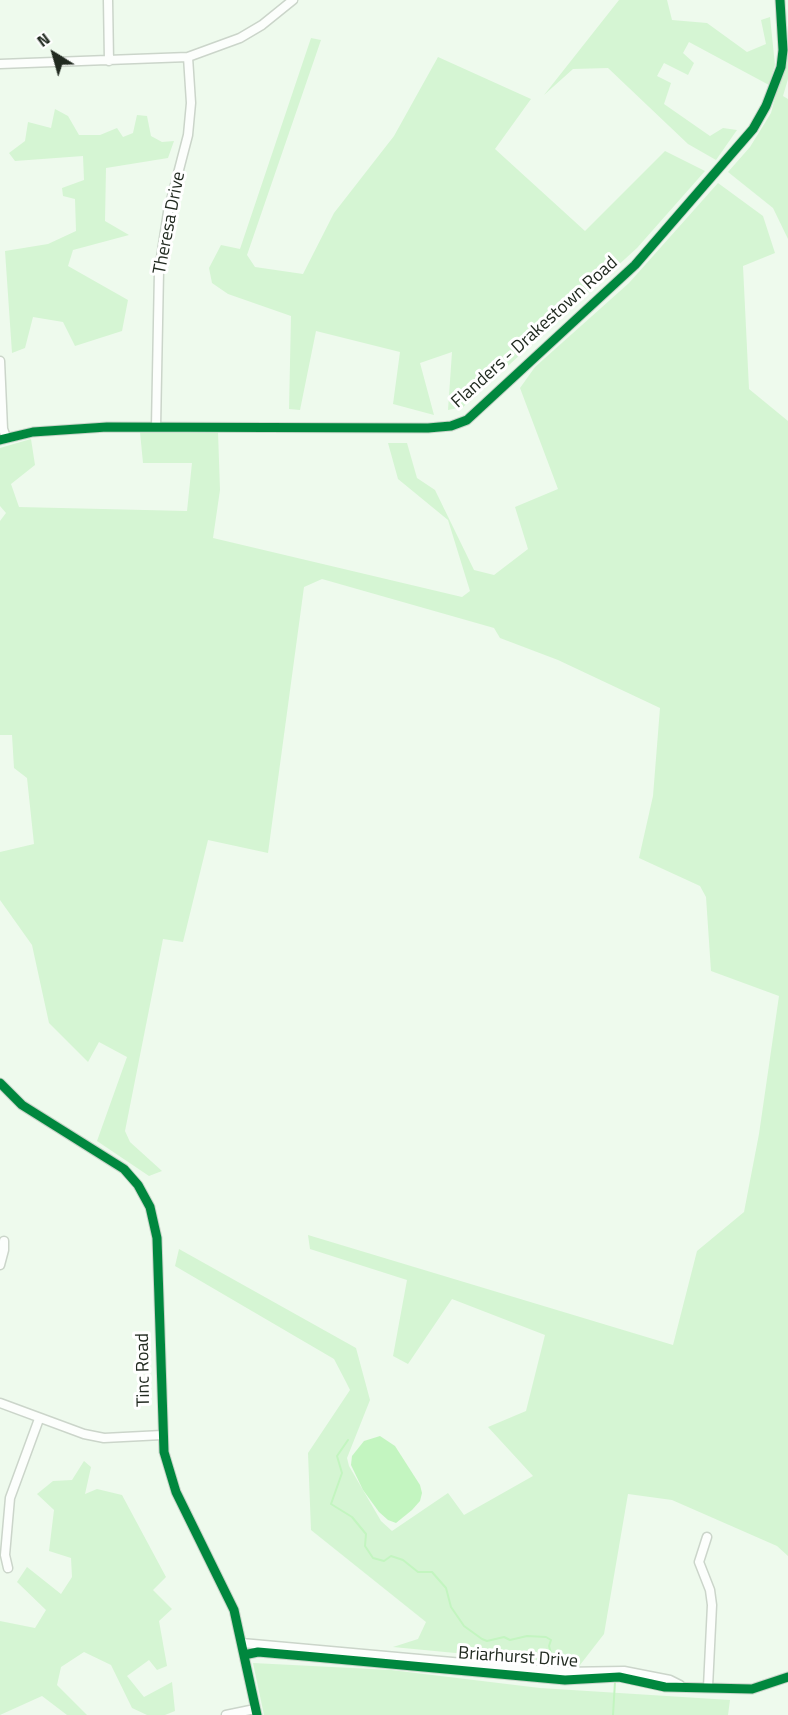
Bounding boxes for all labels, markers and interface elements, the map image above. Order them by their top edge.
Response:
north arrow [24,24,84,84]
text: N [32,27,55,53]
street label: Theresa Drive [149,170,191,276]
street label: Flanders - Drakestown Road [447,253,623,413]
street label: Tinc Road [133,1333,155,1407]
street label: Briarhurst Drive [457,1643,579,1673]

